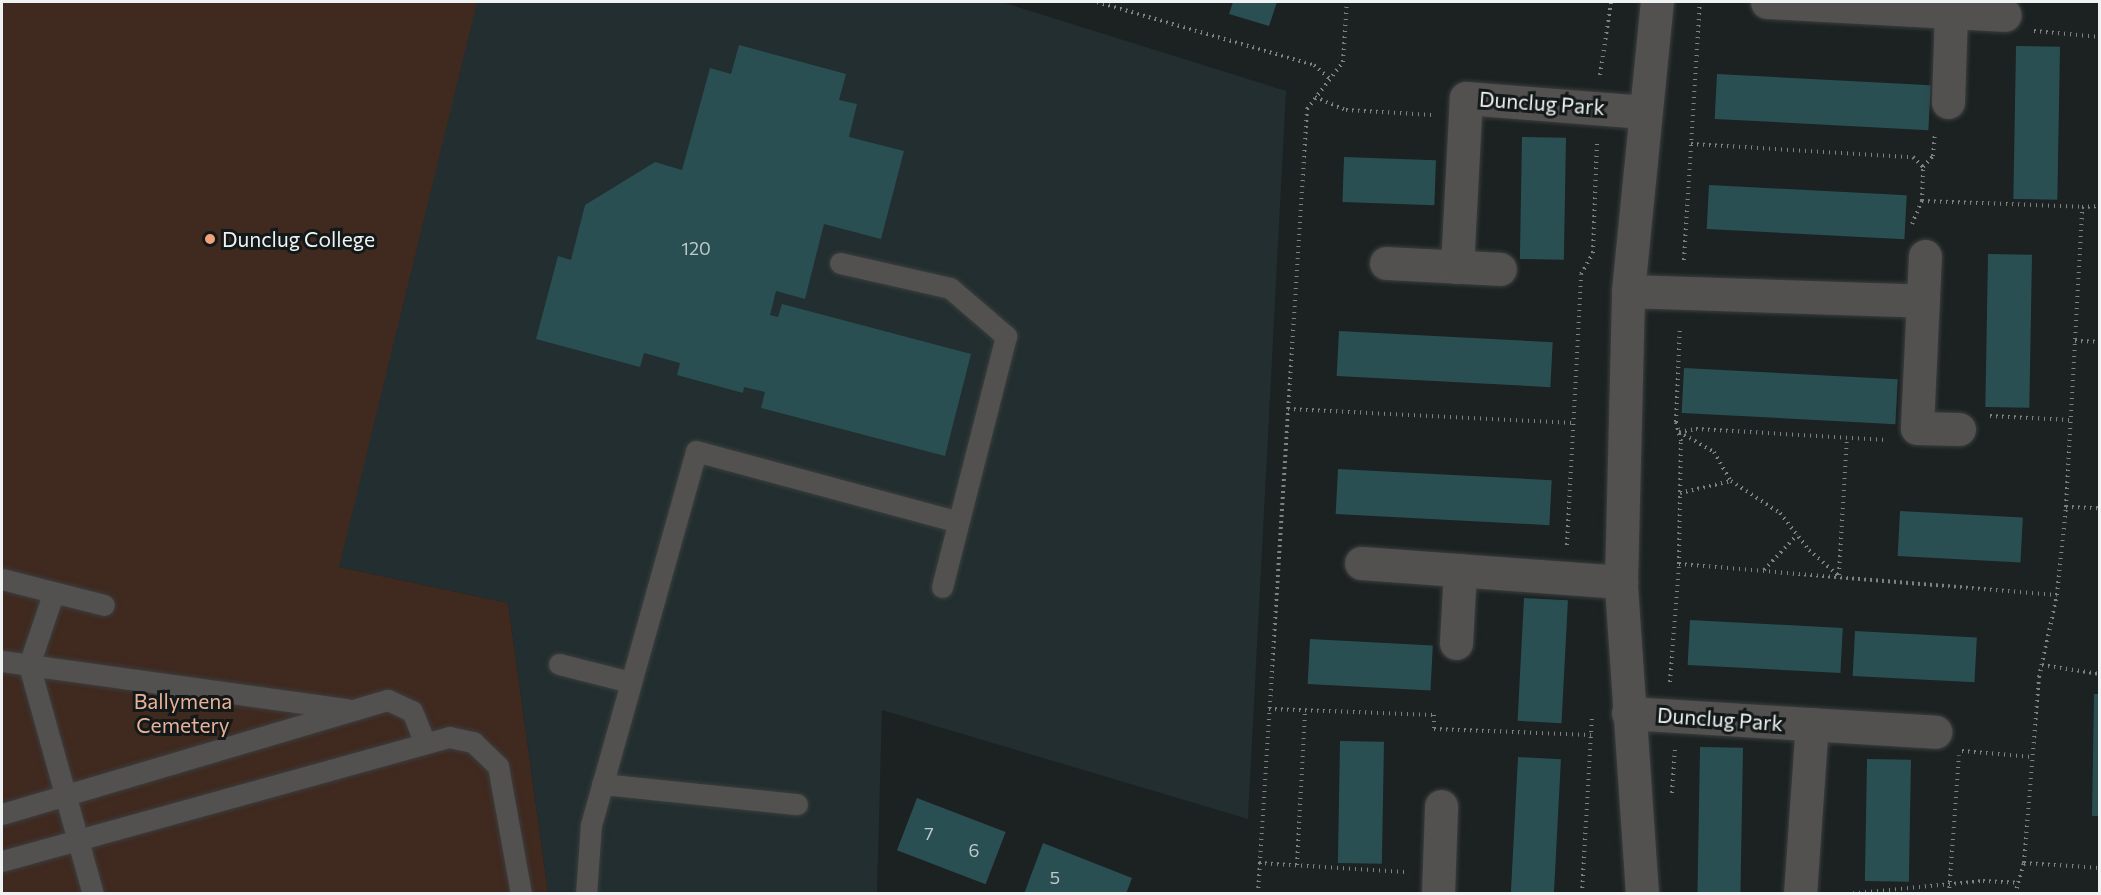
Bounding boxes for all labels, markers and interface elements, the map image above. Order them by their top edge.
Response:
street label: Dunclug Park [1478,86,1606,120]
place label: Dunclug College [222,226,375,252]
marker: Dunclug College [203,232,217,246]
house number: 120 [681,237,711,259]
park label: Ballymena Cemetery [134,688,232,738]
street label: Dunclug Park [1656,702,1784,736]
house number: 7 [924,822,934,844]
house number: 6 [969,839,979,861]
house number: 5 [1050,866,1060,888]

